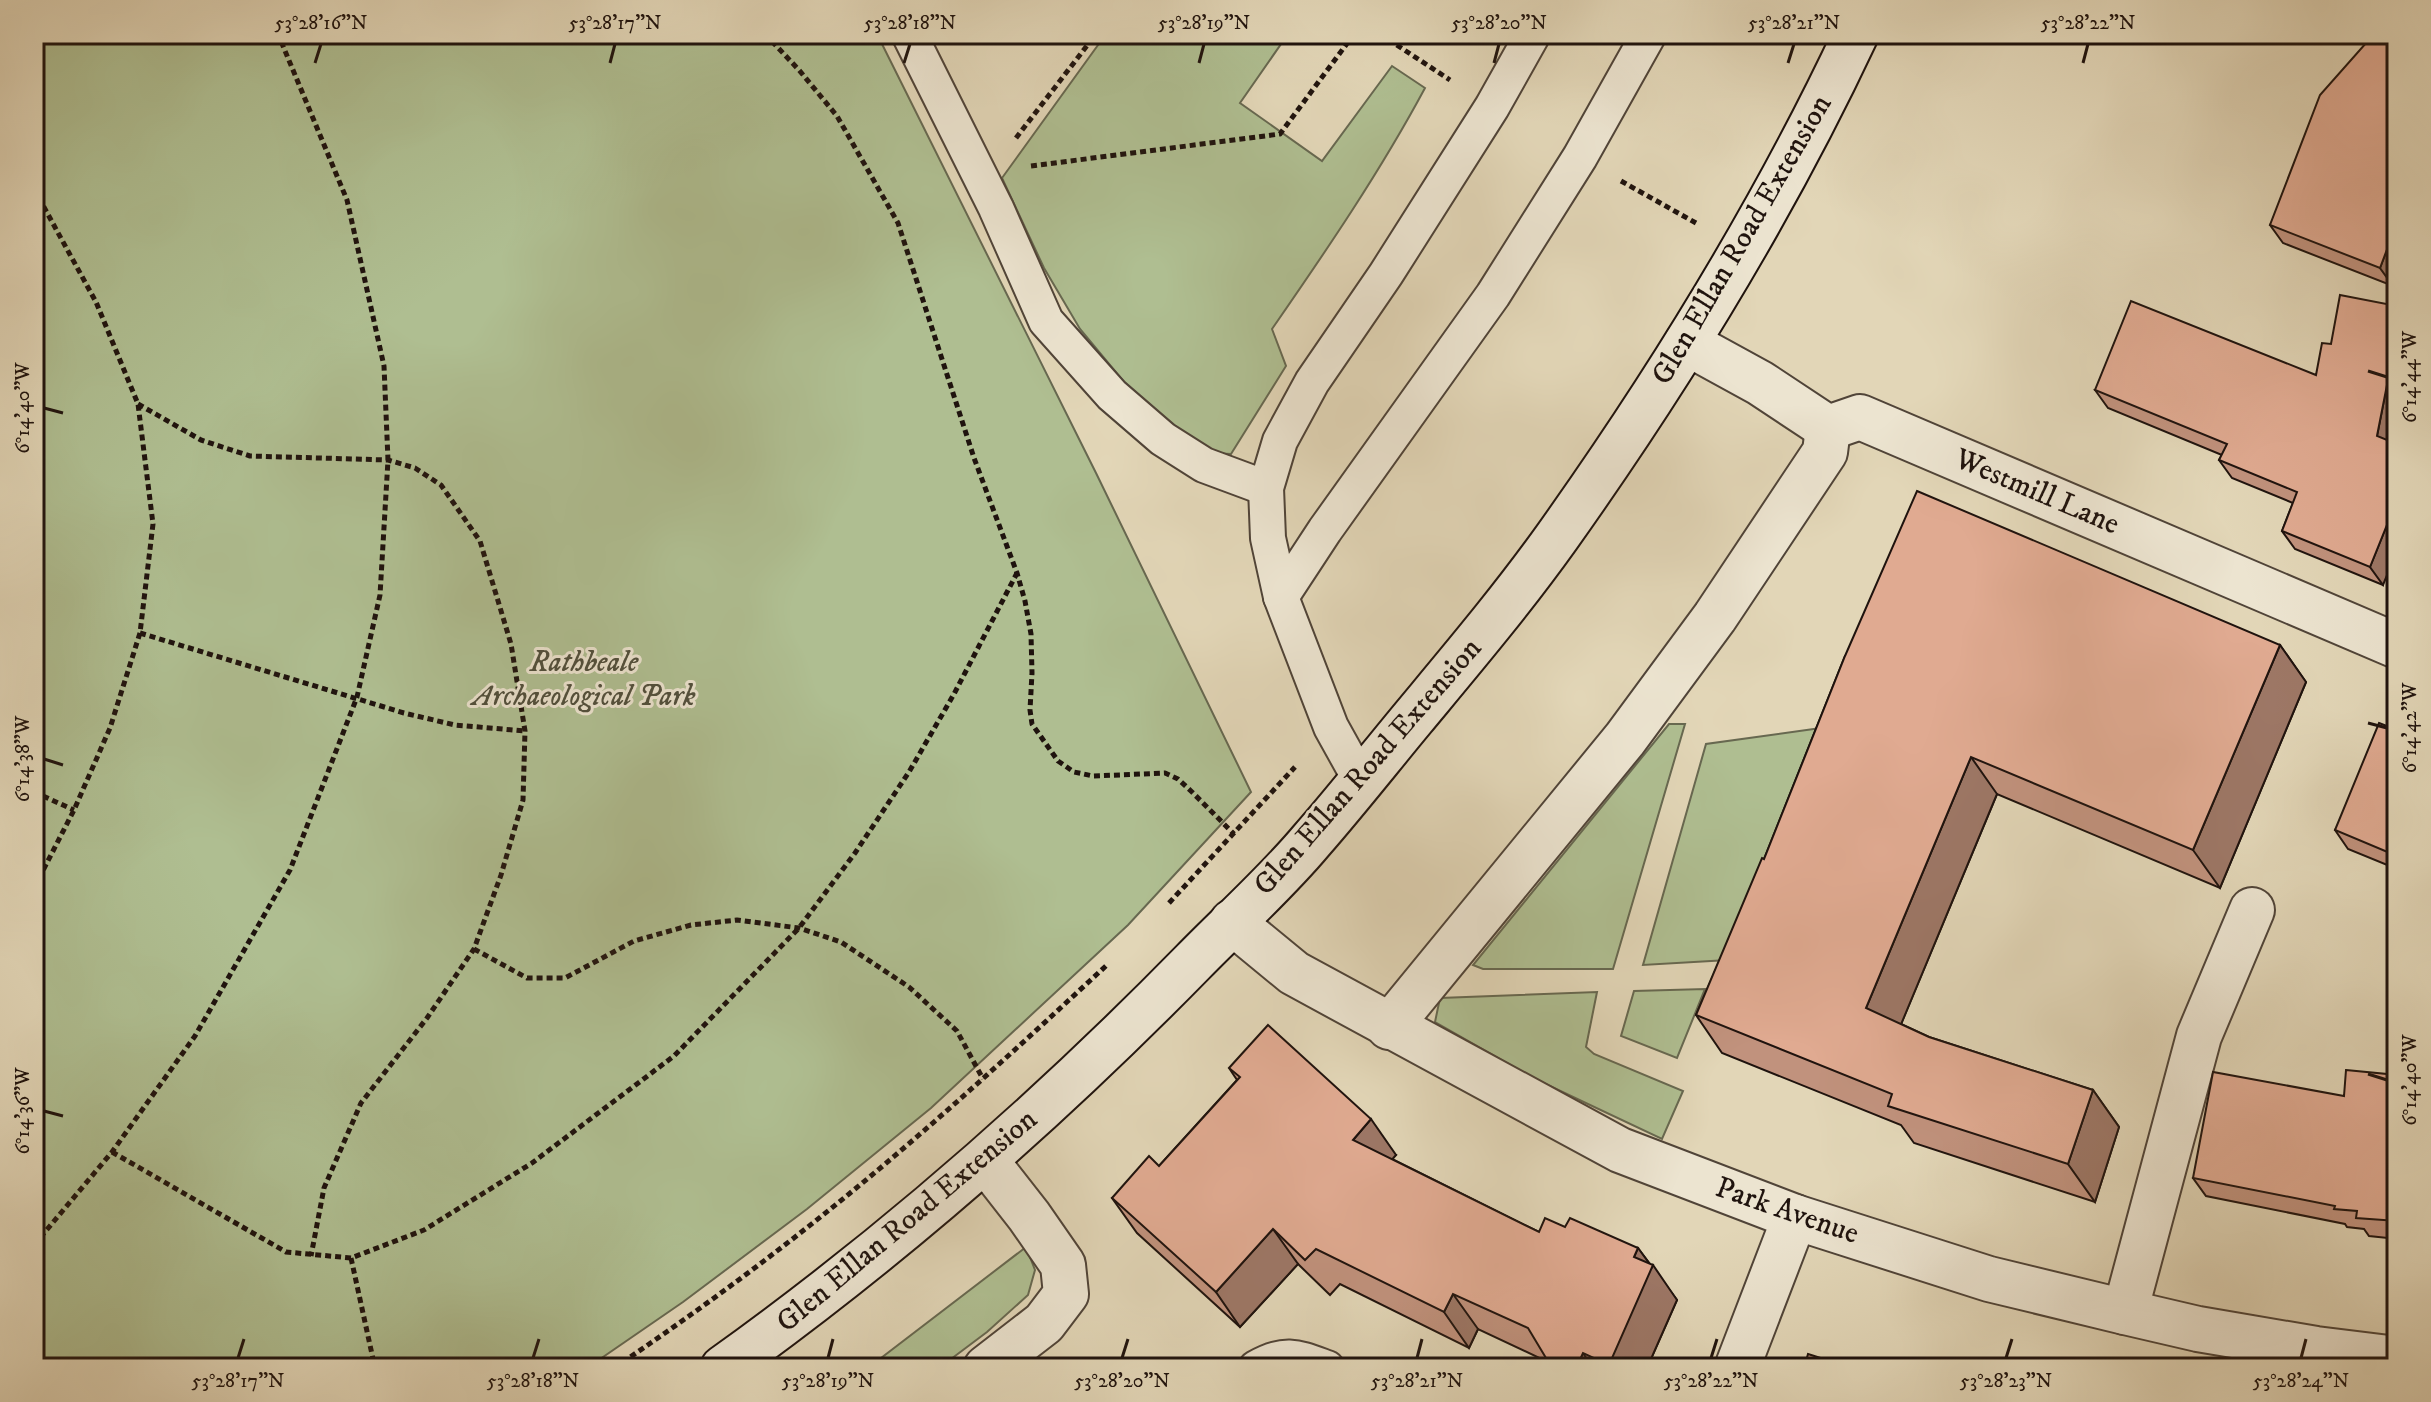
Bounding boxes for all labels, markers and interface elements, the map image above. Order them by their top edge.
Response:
text: 53°28'16"N [275,11,367,36]
text: 53°28'17"N [569,11,661,36]
text: 53°28'18"N [864,11,956,36]
text: 53°28'19"N [1158,11,1250,36]
text: 53°28'20"N [1451,11,1547,36]
text: 53°28'21"N [1748,11,1840,36]
text: 53°28'22"N [2041,11,2135,36]
street label: Glen Ellan Road Extension [1644,88,1840,392]
text: 6°14'44"W [2398,330,2423,423]
text: 6°14'40"W [11,362,36,454]
street label: Westmill Lane [1948,440,2125,543]
street label: Glen Ellan Road Extension [1246,631,1490,903]
park label: Rathbeale Archaeological Park [469,644,696,715]
text: 6°14'42"W [2398,682,2423,773]
text: 6°14'38"W [11,715,36,802]
text: 6°14'40"W [2398,1034,2423,1126]
text: 6°14'36"W [11,1067,36,1154]
street label: Glen Ellan Road Extension [769,1101,1045,1341]
street label: Park Avenue [1711,1169,1863,1253]
text: 53°28'17"N [192,1369,284,1394]
text: 53°28'18"N [487,1369,579,1394]
text: 53°28'19"N [782,1369,874,1394]
text: 53°28'20"N [1074,1369,1170,1394]
text: 53°28'21"N [1371,1369,1463,1394]
text: 53°28'22"N [1664,1369,1758,1394]
text: 53°28'23"N [1960,1369,2052,1394]
text: 53°28'24"N [2253,1369,2349,1394]

